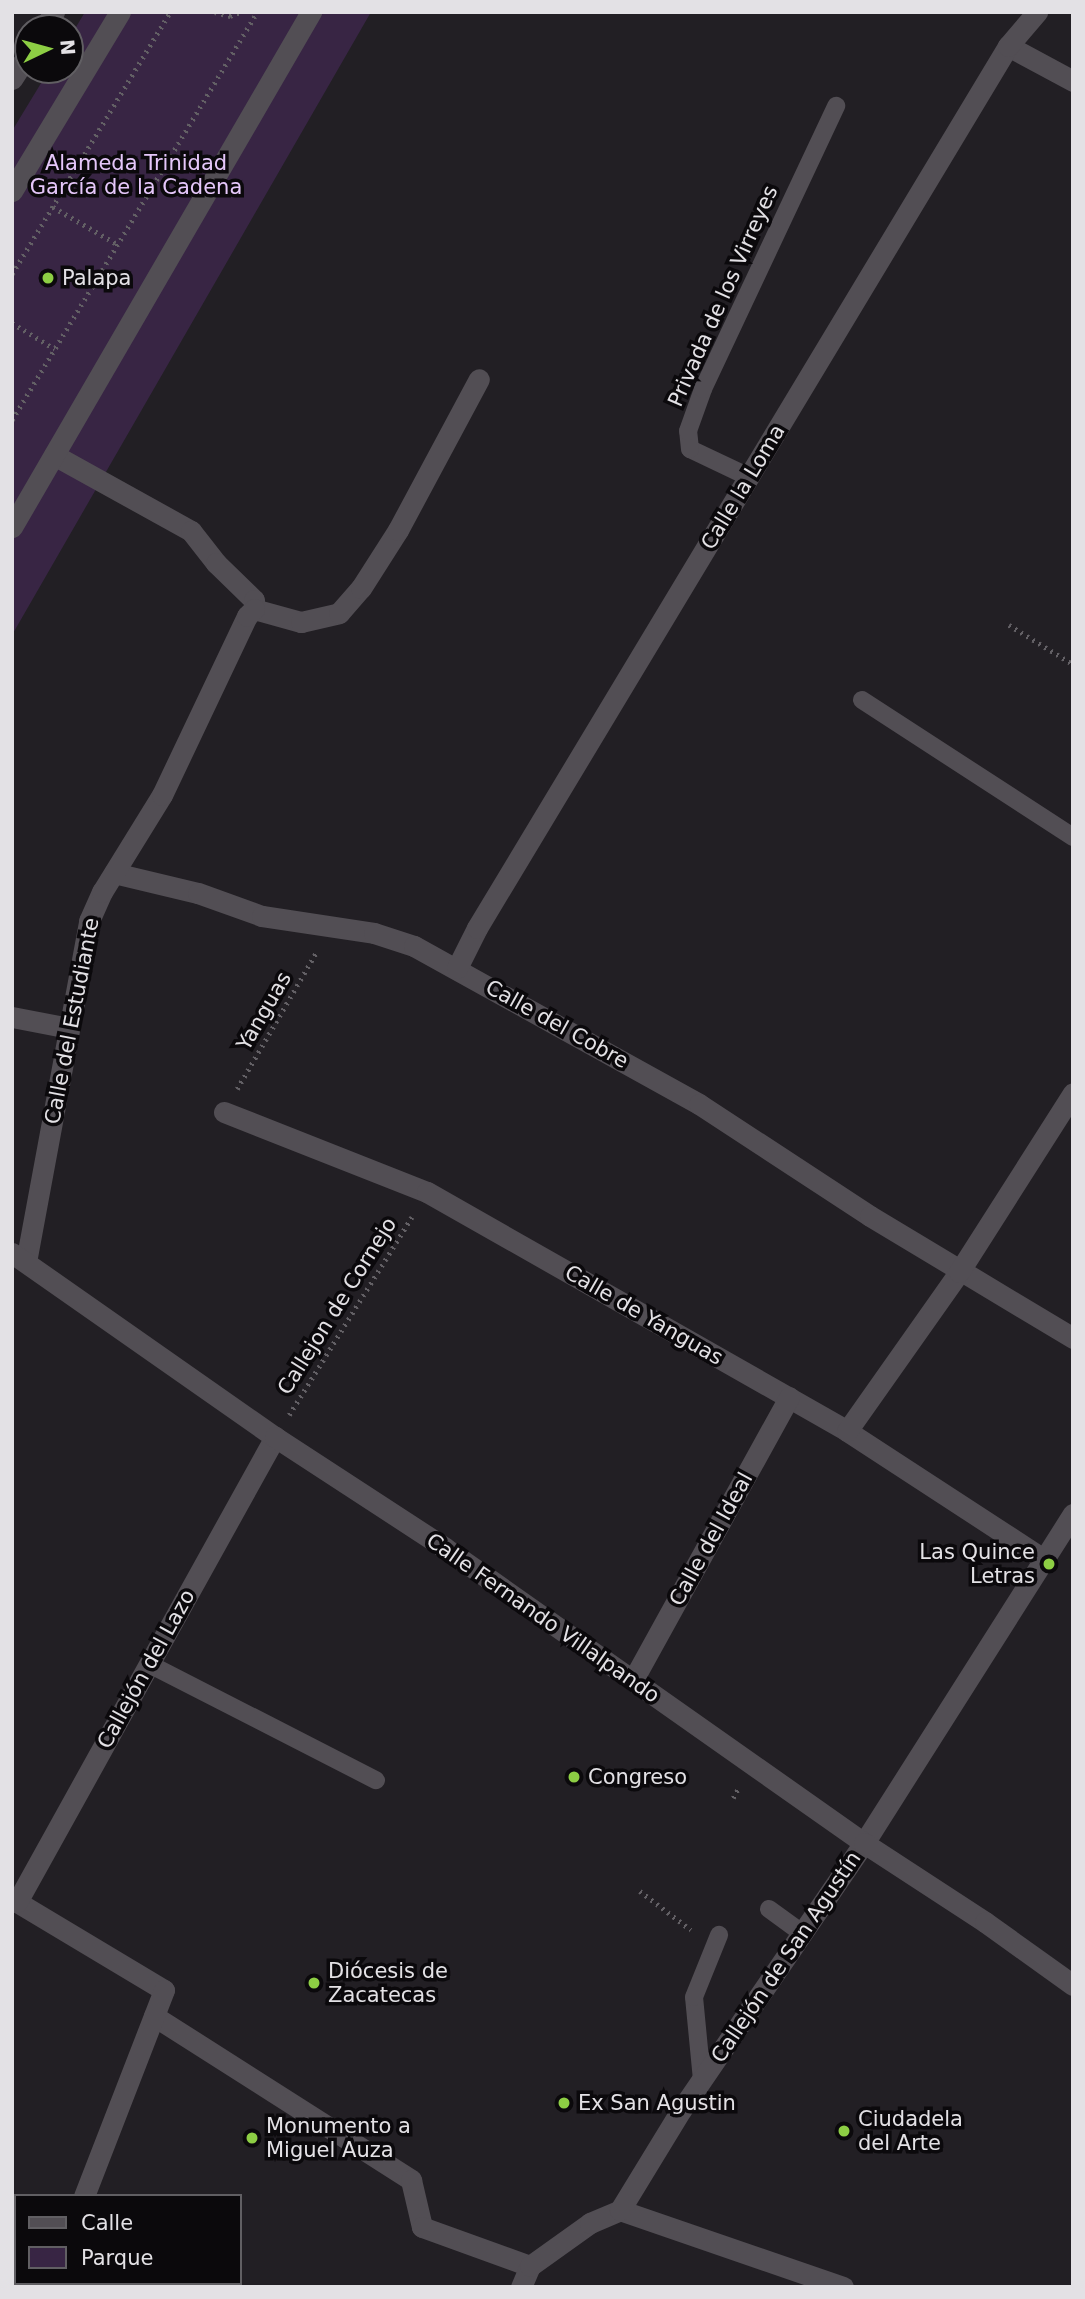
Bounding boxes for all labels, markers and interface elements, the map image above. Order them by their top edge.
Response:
north arrow [14,14,84,84]
text: N [56,38,80,56]
park label: Alameda Trinidad García de la Cadena [30,150,242,200]
street label: Privada de los Virreyes [663,181,783,411]
place label: Palapa [62,265,131,291]
marker: Palapa [40,270,56,286]
street label: Calle la Loma [696,420,790,554]
street label: Calle del Estudiante [40,916,104,1126]
street label: Yanguas [231,967,297,1055]
street label: Calle del Cobre [481,974,633,1074]
street label: Callejon de Cornejo [272,1213,402,1399]
street label: Calle de Yanguas [561,1260,727,1370]
street label: Calle del Ideal [664,1468,758,1610]
street label: Calle Fernando Villalpando [421,1528,665,1708]
place label: Las Quince Letras [919,1539,1035,1589]
marker: Las Quince Letras [1041,1556,1057,1572]
street label: Callejón del Lazo [92,1585,200,1753]
place label: Congreso [588,1764,687,1790]
marker: Congreso [566,1769,582,1785]
street label: Callejón de San Agustín [706,1847,866,2067]
place label: Diócesis de Zacatecas [328,1958,448,2008]
marker: Diócesis de Zacatecas [306,1975,322,1991]
place label: Ex San Agustin [578,2090,736,2116]
marker: Ex San Agustin [556,2095,572,2111]
place label: Ciudadela del Arte [858,2106,963,2156]
place label: Monumento a Miguel Auza [266,2113,411,2163]
marker: Ciudadela del Arte [836,2123,852,2139]
marker: Monumento a Miguel Auza [244,2130,260,2146]
legend [14,2194,242,2285]
text: Calle [81,2211,133,2235]
text: Parque [81,2246,153,2270]

